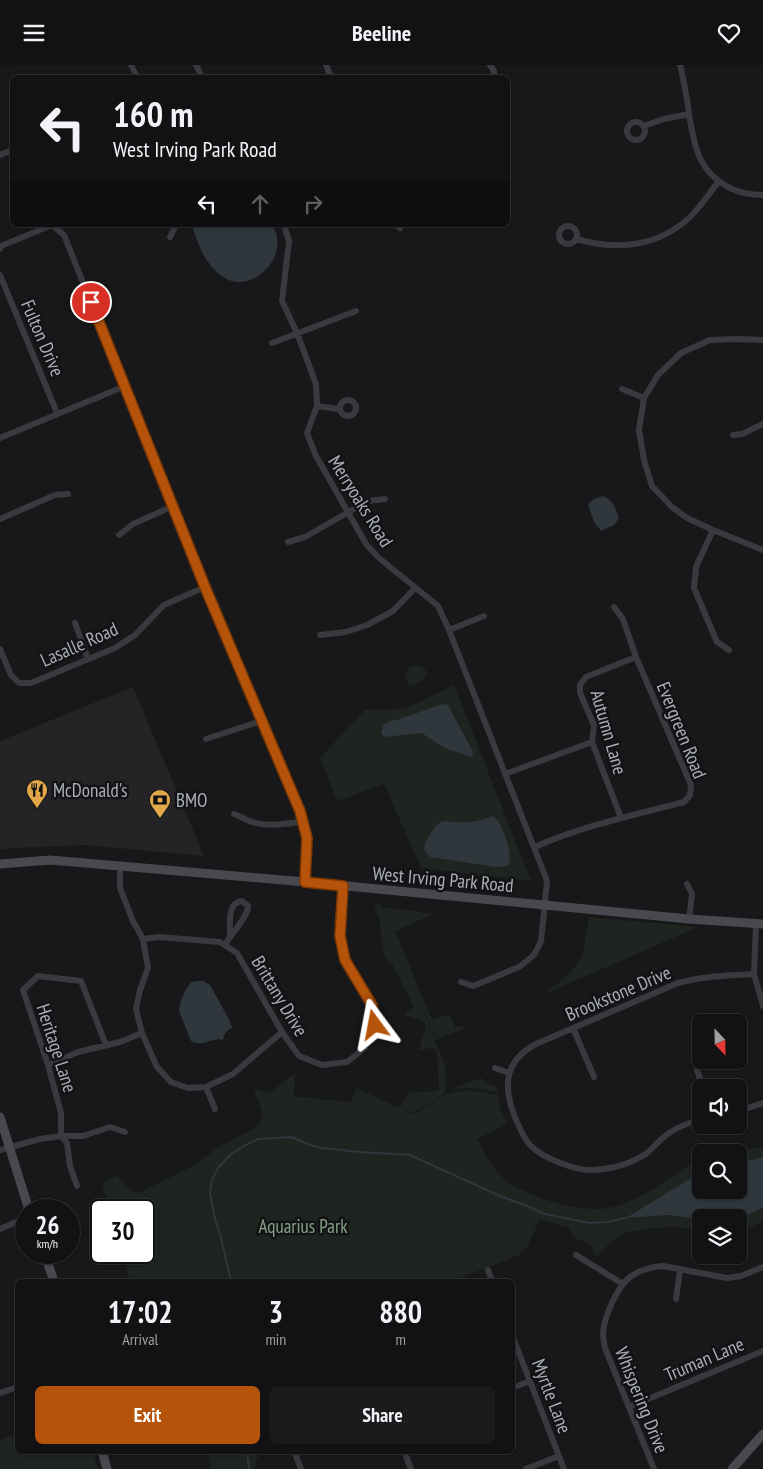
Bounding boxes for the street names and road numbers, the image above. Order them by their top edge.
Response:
street label: Fulton Drive [16,296,70,380]
street label: Merryoaks Road [323,451,399,551]
street label: Lasalle Road [36,616,122,672]
street label: Evergreen Road [652,678,712,782]
street label: Autumn Lane [585,687,633,777]
street label: West Irving Park Road [371,861,515,897]
street label: Brittany Drive [247,951,313,1041]
street label: Brookstone Drive [562,960,675,1026]
street label: Heritage Lane [31,1001,83,1095]
street label: Truman Lane [661,1331,748,1386]
street label: Whispering Drive [610,1343,674,1457]
street label: Myrtle Lane [527,1355,577,1437]

